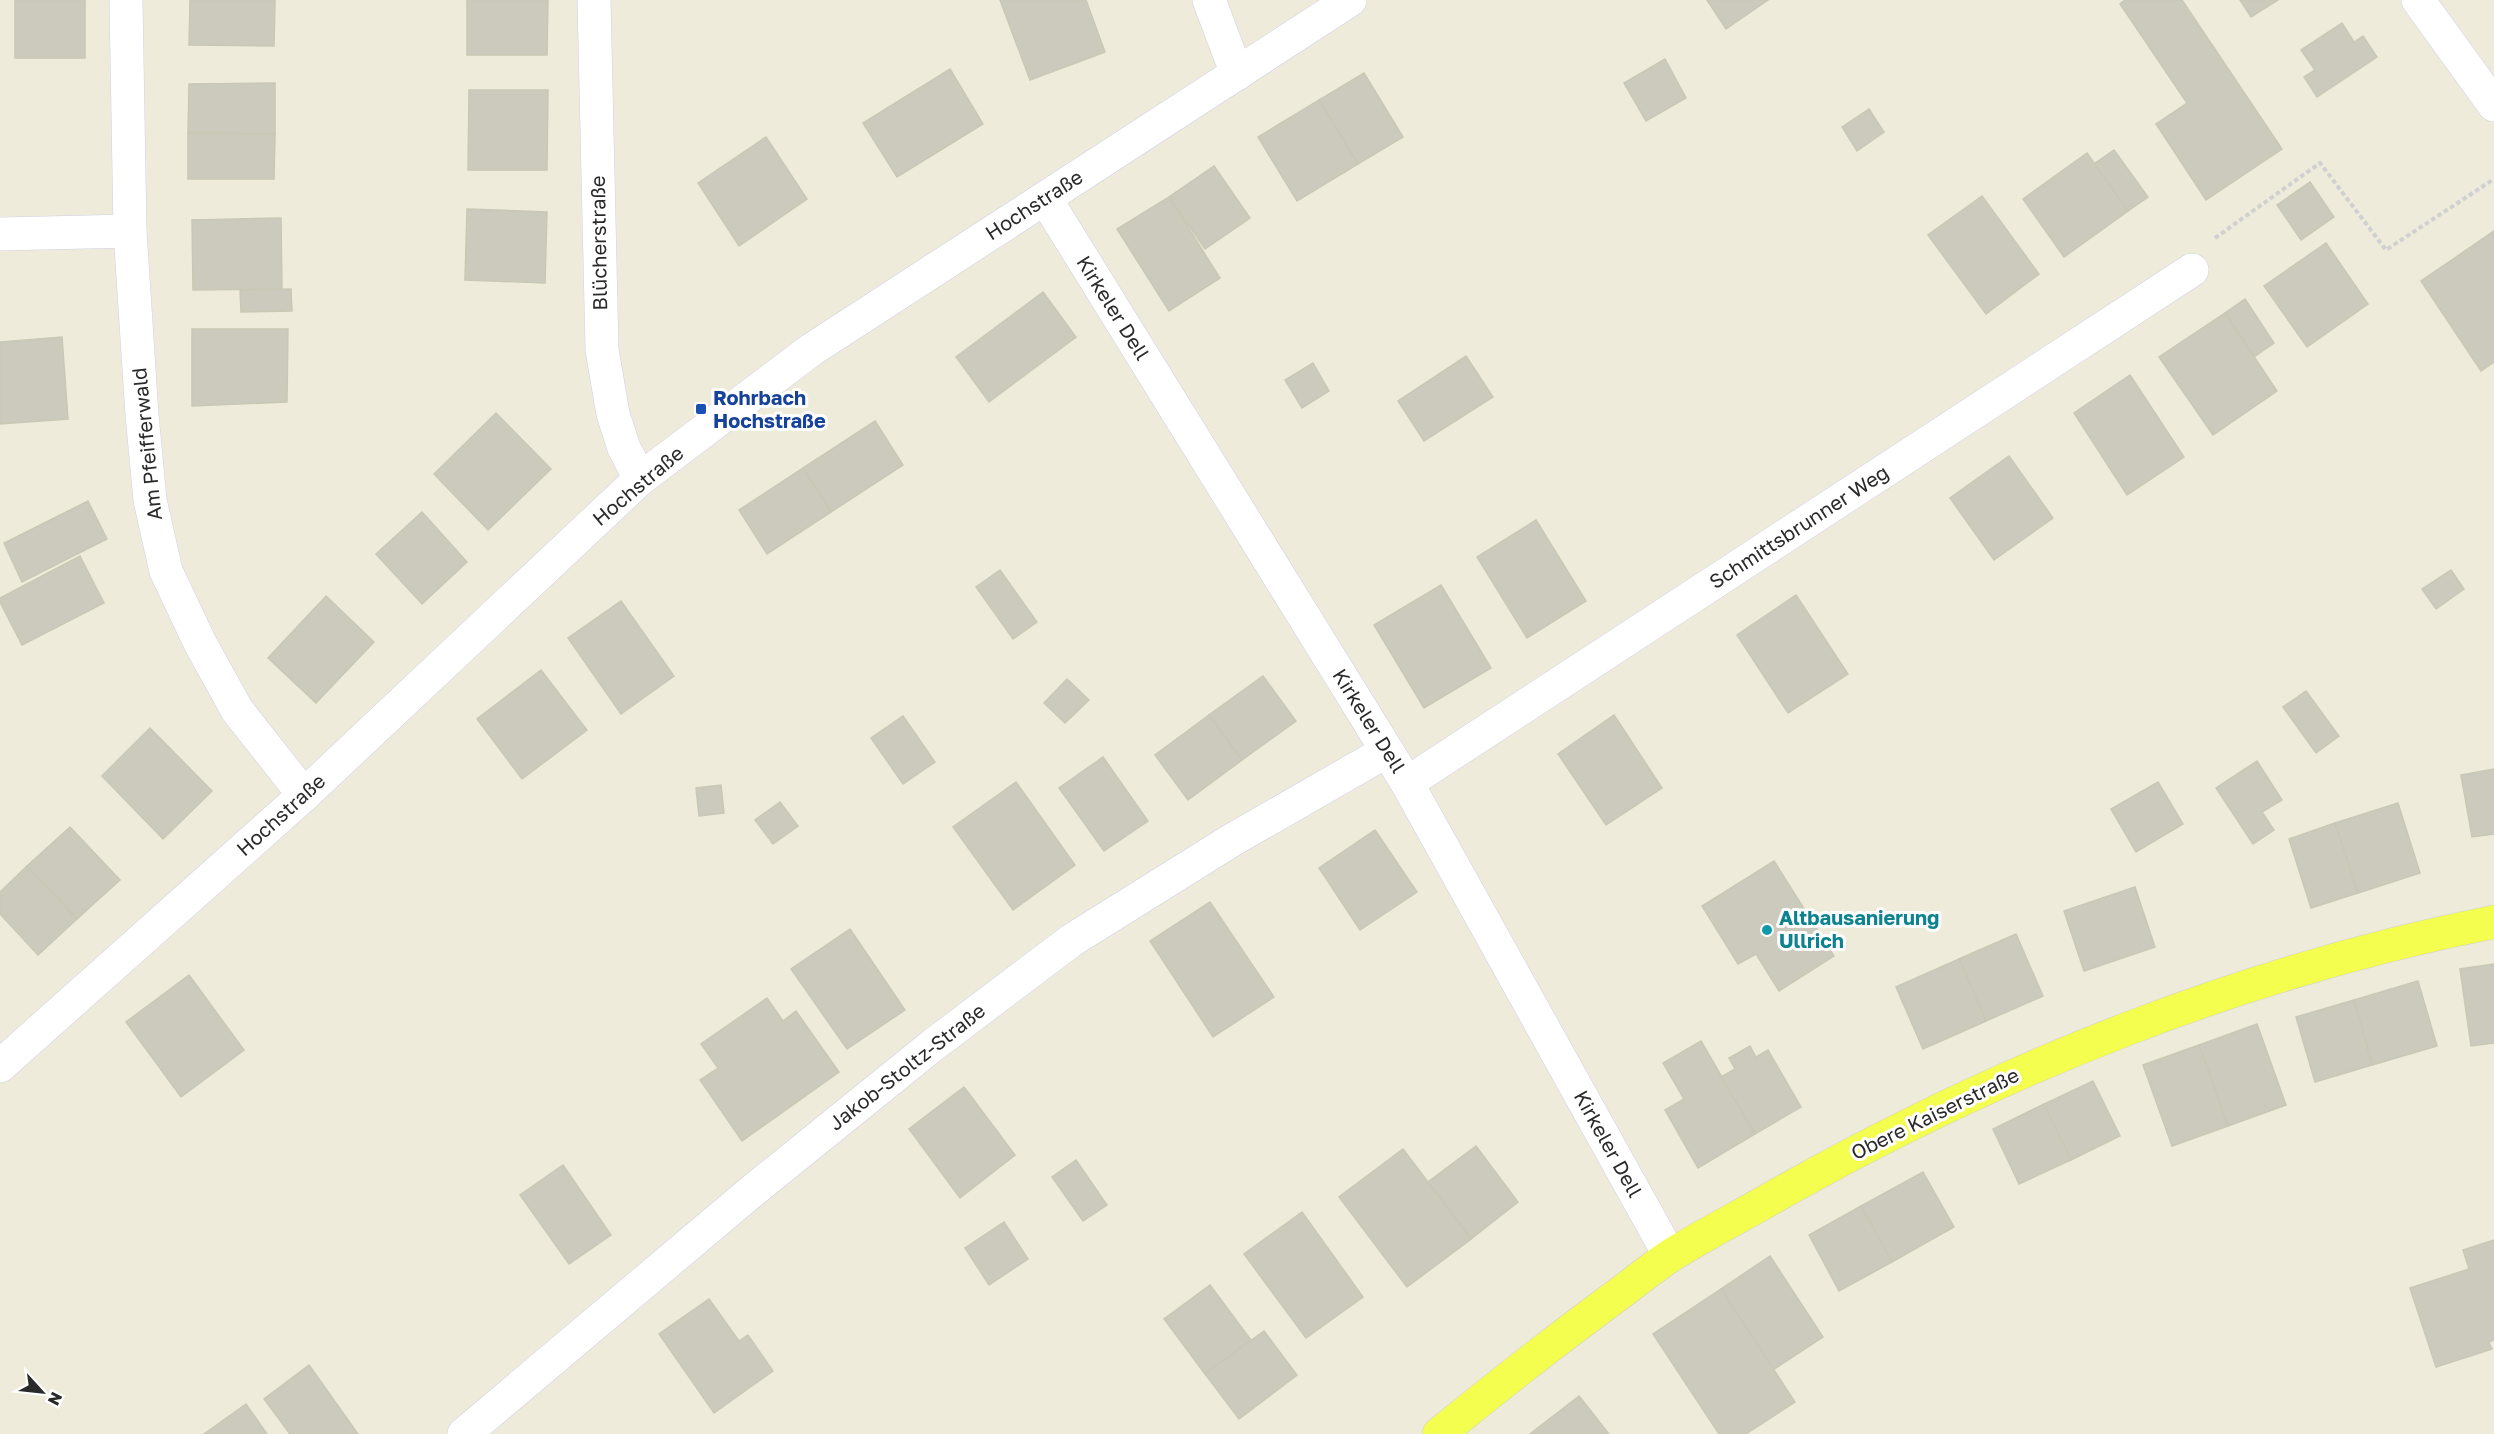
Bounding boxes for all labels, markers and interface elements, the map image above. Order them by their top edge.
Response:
street label: Hochstraße [980,164,1087,244]
street label: Blücherstraße [585,175,611,311]
street label: Kirkeler Dell [1072,251,1155,364]
street label: Am Pfeifferwald [126,367,166,522]
place label: Rohrbach Hochstraße [713,385,826,432]
marker: Rohrbach Hochstraße [694,402,708,416]
street label: Hochstraße [587,440,688,530]
street label: Schmittsbrunner Weg [1704,459,1893,593]
street label: Kirkeler Dell [1328,664,1411,777]
street label: Hochstraße [231,768,330,860]
place label: Altbausanierung Ullrich [1779,905,1939,952]
marker: Altbausanierung Ullrich [1760,923,1774,937]
street label: Jakob-Stoltz-Straße [823,998,989,1135]
street label: Obere Kaiserstraße [1847,1062,2022,1164]
street label: Kirkeler Dell [1570,1086,1648,1201]
north arrow [12,1362,72,1422]
text: N [44,1389,67,1409]

